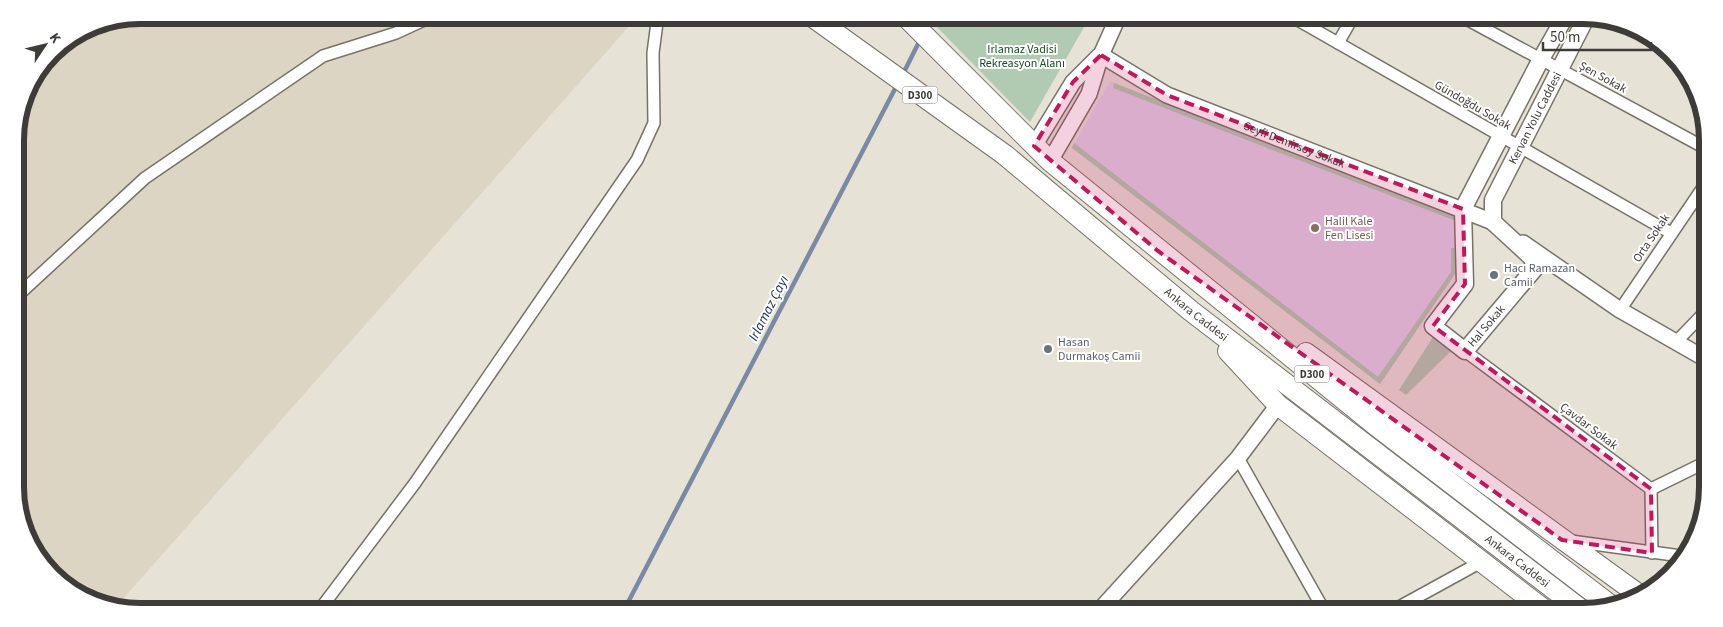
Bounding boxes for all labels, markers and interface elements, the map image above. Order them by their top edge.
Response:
north arrow [20,20,70,70]
scale bar [1543,20,1650,52]
text: 50 m [1550,27,1580,48]
text: K [44,29,66,48]
park label: Irlamaz Vadisi Rekreasyon Alanı [979,41,1065,72]
street label: Şen Sokak [1576,57,1630,98]
street label: Kervan Yolu Caddesi [1505,69,1566,167]
street label: Gündoğdu Sokak [1431,77,1514,134]
road number: D300 [902,86,938,104]
street label: Seyfi Demirsoy Sokak [1241,118,1348,173]
street label: Orta Sokak [1629,211,1674,266]
place label: Halil Kale Fen Lisesi [1325,213,1373,244]
marker: Halil Kale Fen Lisesi [1309,222,1321,234]
place label: Hacı Ramazan Camii [1504,260,1575,291]
marker: Hacı Ramazan Camii [1488,269,1500,281]
water label: Irlamaz Çayı [744,272,794,345]
street label: Ankara Caddesi [1160,284,1232,346]
street label: Hal Sokak [1464,302,1509,351]
place label: Hasan Durmakoş Camii [1058,334,1140,365]
marker: Hasan Durmakoş Camii [1042,343,1054,355]
road number: D300 [1294,366,1330,382]
street label: Çavdar Sokak [1556,399,1621,454]
street label: Ankara Caddesi [1481,531,1553,592]

